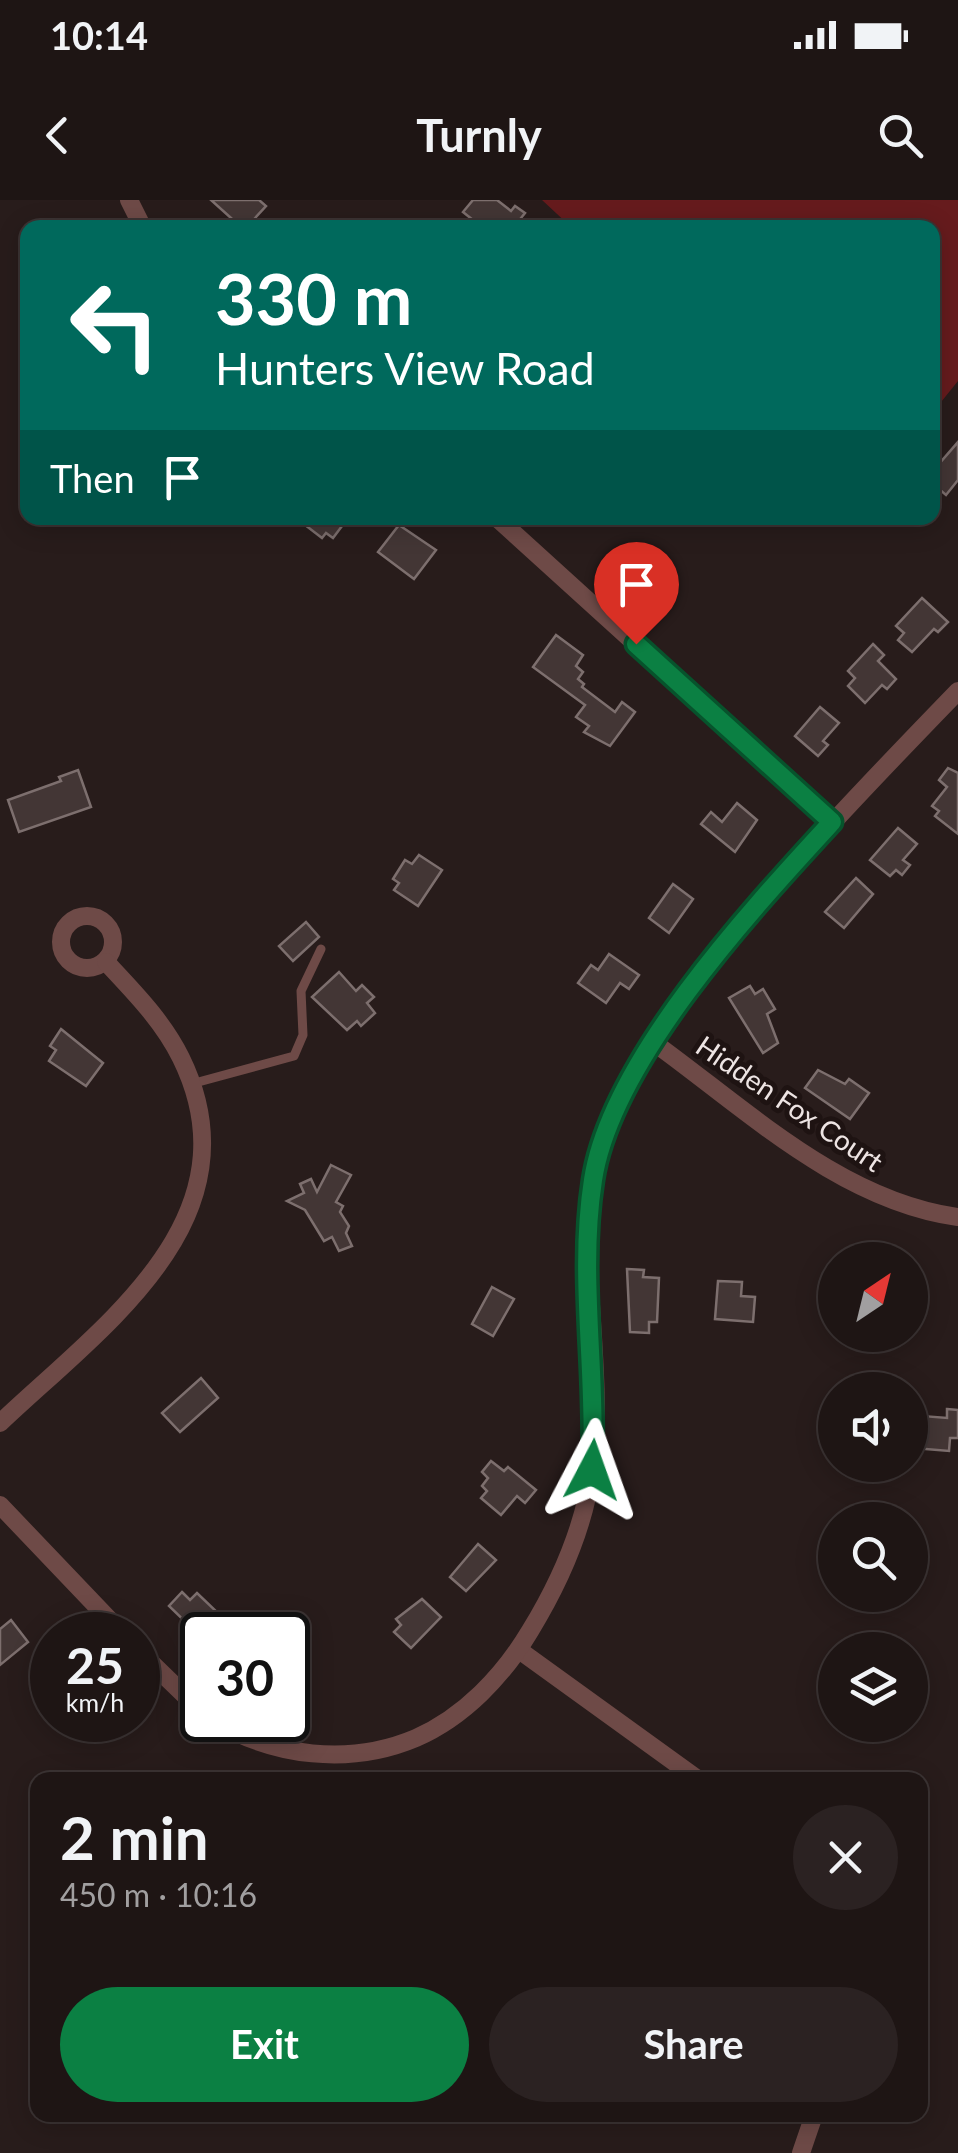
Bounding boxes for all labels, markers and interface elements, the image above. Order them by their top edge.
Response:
text: 10:14 [50,12,148,58]
icon: back [30,108,85,163]
text: Turnly [416,108,542,162]
icon: search [873,108,928,163]
text: 330 m [215,256,412,340]
icon: left [50,260,180,390]
text: Hunters View Road [215,341,595,395]
icon: arrive [155,450,210,505]
text: Then [50,455,135,501]
pin [594,542,679,645]
icon: arrive [609,557,664,612]
street label: Hidden Fox Court [690,1028,890,1178]
north arrow [818,1242,928,1352]
map controls [818,1242,928,1742]
button: sound [818,1372,928,1482]
position arrow [540,1418,644,1522]
button: search [818,1502,928,1612]
speed limit sign: 30 [180,1612,310,1742]
button: layers [818,1632,928,1742]
text: 25 [66,1635,124,1695]
text: km/h [66,1687,124,1717]
text: 2 min [60,1801,209,1873]
button: close [793,1805,898,1910]
text: 450 m · 10:16 [60,1875,257,1914]
button: Exit [60,1987,469,2102]
button: Share [489,1987,898,2102]

